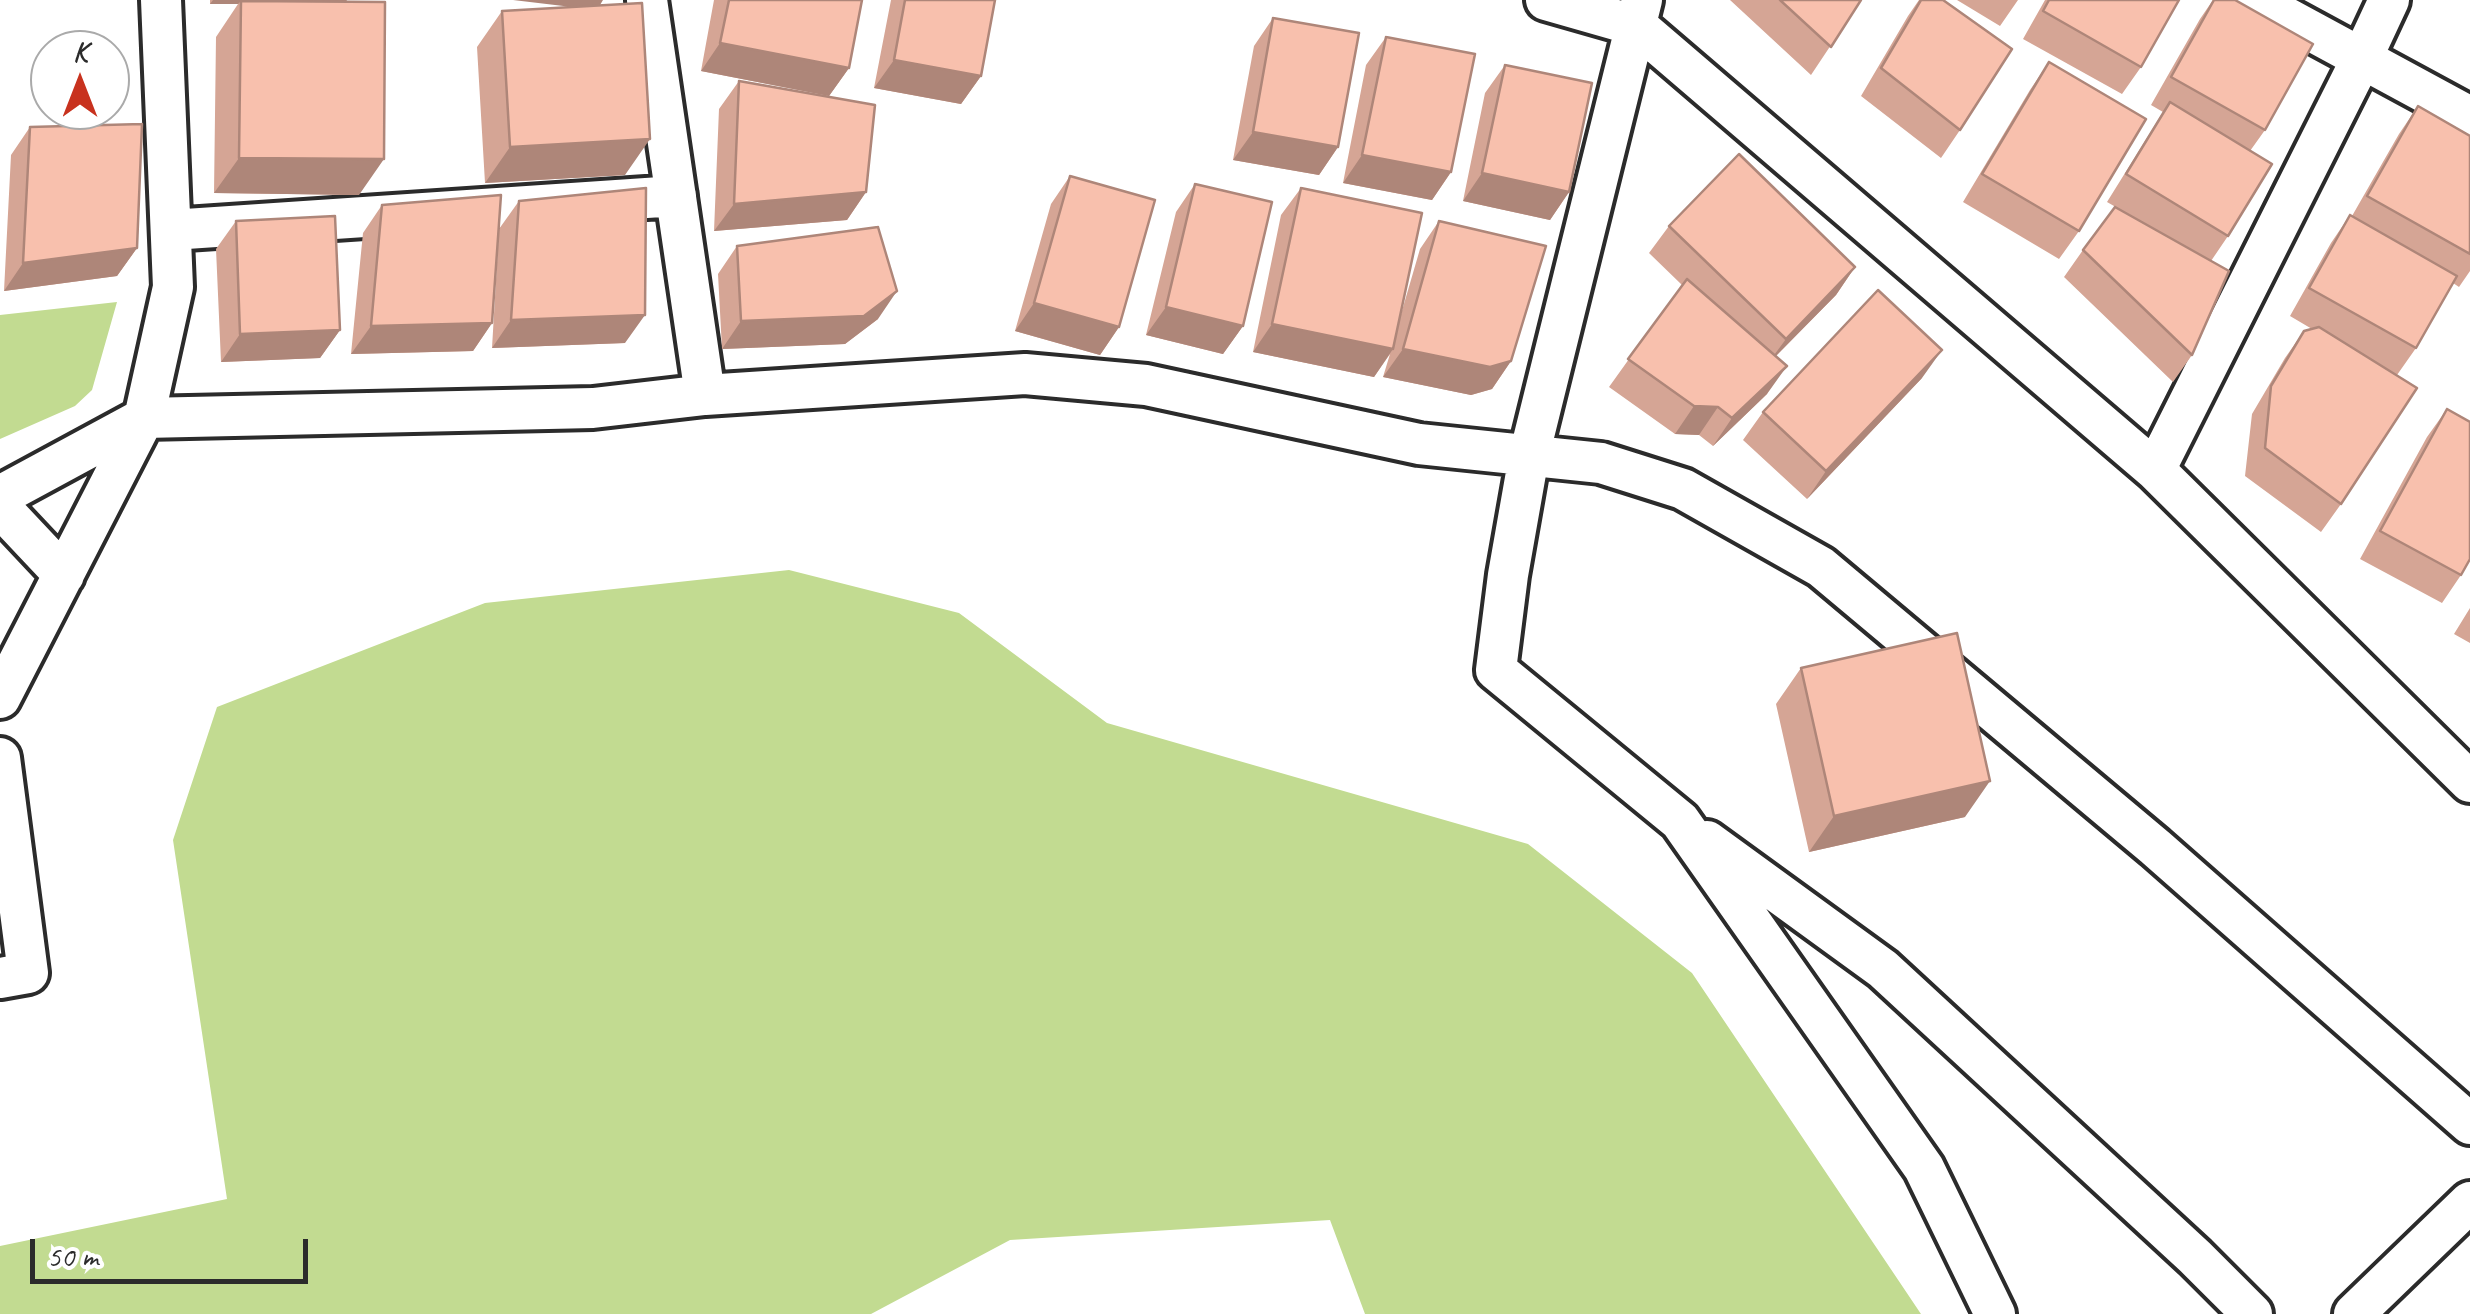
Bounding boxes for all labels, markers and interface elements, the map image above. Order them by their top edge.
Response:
north arrow [30,30,130,130]
text: K [73,34,87,69]
scale bar [35,1219,312,1281]
text: 50 m [47,1237,98,1275]

